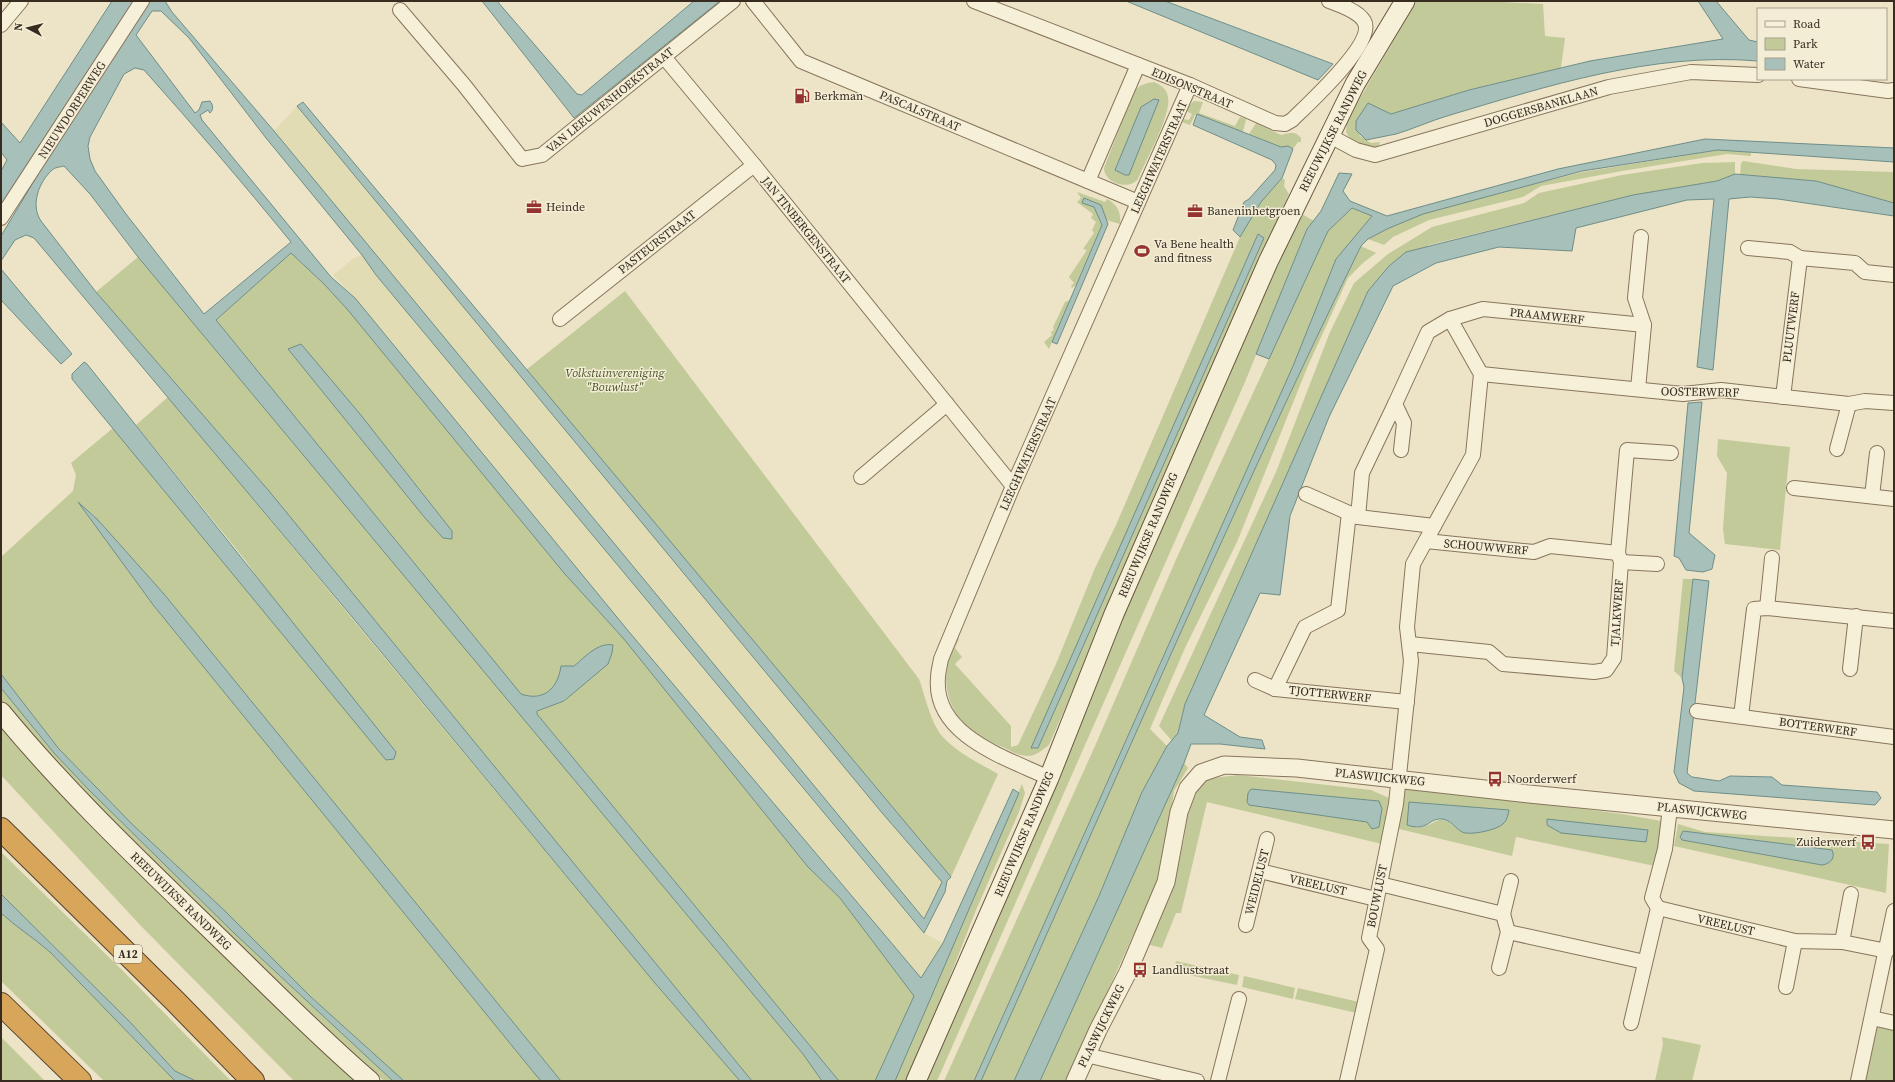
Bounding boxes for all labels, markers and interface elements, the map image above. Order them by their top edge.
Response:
north arrow [8,8,48,48]
legend [1757,8,1887,80]
text: Road [1793,16,1820,32]
text: N [11,22,27,32]
text: Park [1793,36,1818,52]
street label: VAN LEEUWENHOEKSTRAAT [543,43,678,156]
text: Water [1793,56,1825,72]
street label: NIEUWDORPERWEG [34,58,110,162]
street label: EDISONSTRAAT [1149,64,1236,113]
street label: REEUWIJKSE RANDWEG [1295,67,1371,195]
street label: DOGGERSBANKLAAN [1482,83,1600,131]
fuel station icon: Berkman [793,87,811,105]
street label: PASCALSTRAAT [877,87,964,136]
place label: Berkman [814,88,863,104]
street label: LEEGHWATERSTRAAT [1127,97,1192,216]
street label: JAN TINBERGENSTRAAT [757,172,855,287]
office icon: Heinde [525,198,543,216]
place label: Heinde [546,199,585,215]
office icon: Baneninhetgroen [1186,202,1204,220]
place label: Baneninhetgroen [1207,203,1301,219]
street label: PASTEURSTRAAT [615,206,700,277]
place label: Va Bene health and fitness [1154,236,1234,266]
sports icon: Va Bene health and fitness [1133,242,1151,260]
street label: PLUUTWERF [1779,291,1803,363]
street label: PRAAMWERF [1509,304,1585,328]
park label: Volkstuinvereniging "Bouwlust" [565,365,666,395]
street label: OOSTERWERF [1661,383,1739,401]
street label: LEEGHWATERSTRAAT [996,394,1061,513]
street label: REEUWIJKSE RANDWEG [1114,470,1182,600]
street label: SCHOUWWERF [1443,535,1529,559]
street label: TJALKWERF [1607,579,1627,647]
street label: TJOTTERWERF [1288,682,1372,706]
street label: BOTTERWERF [1778,714,1858,740]
street label: PLASWIJCKWEG [1334,764,1426,790]
street label: REEUWIJKSE RANDWEG [990,769,1058,899]
bus stop icon: Noorderwerf [1486,770,1504,788]
place label: Noorderwerf [1507,771,1578,787]
street label: PLASWIJCKWEG [1656,798,1748,824]
bus stop icon: Zuiderwerf [1859,833,1877,851]
place label: Zuiderwerf [1796,834,1858,850]
street label: WEIDELUST [1241,847,1273,916]
street label: REEUWIJKSE RANDWEG [127,848,235,954]
street label: BOUWLUST [1363,862,1391,929]
street label: VREELUST [1288,871,1349,900]
street label: VREELUST [1696,911,1757,940]
road number: A12 [114,945,142,963]
bus stop icon: Landluststraat [1131,961,1149,979]
place label: Landluststraat [1152,962,1229,978]
street label: PLASWIJCKWEG [1074,982,1128,1070]

